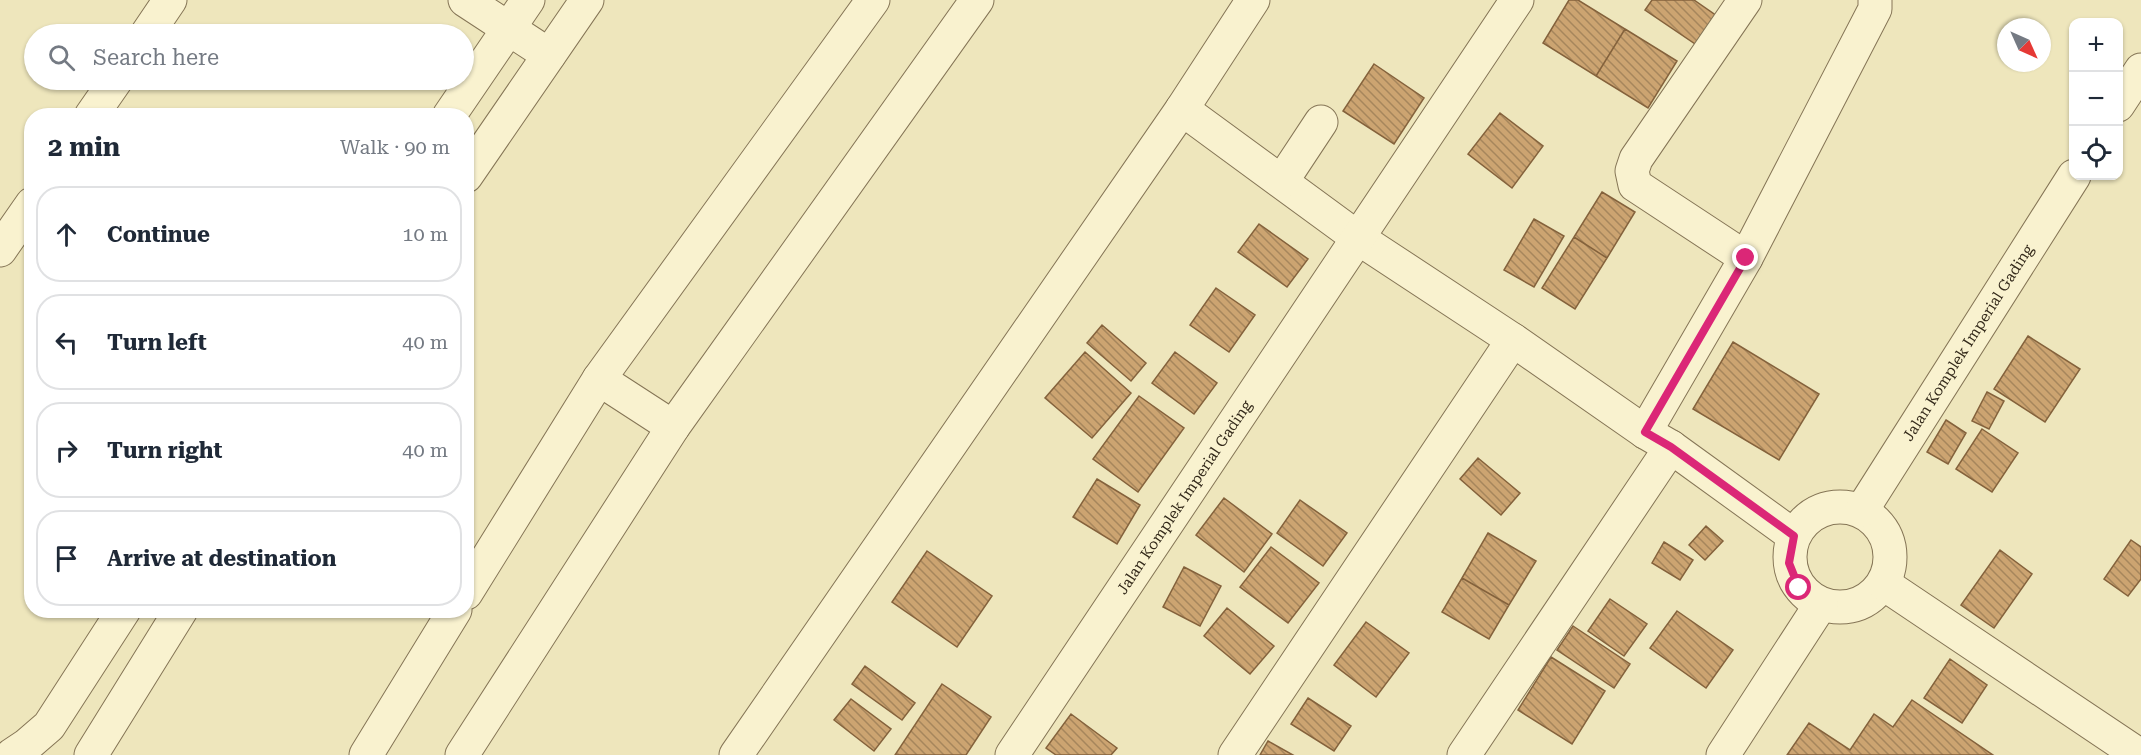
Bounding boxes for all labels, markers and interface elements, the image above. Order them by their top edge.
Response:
north arrow [1997,18,2051,72]
map controls [2069,18,2123,180]
button: + [2069,18,2123,72]
search box [24,24,474,90]
icon: search [45,41,78,74]
text: Search here [93,45,219,70]
button: − [2069,72,2123,126]
button: locate [2069,126,2123,180]
text: 2 min [48,132,120,162]
text: Walk · 90 m [340,135,450,159]
icon: ahead [50,218,83,251]
text: Continue [107,222,210,247]
text: 10 m [402,222,448,246]
street label: Jalan Komplek Imperial Gading [1899,241,2037,444]
route end [1732,244,1758,270]
icon: left [50,326,83,359]
text: Turn left [107,330,207,355]
text: 40 m [402,330,448,354]
street label: Jalan Komplek Imperial Gading [1113,397,1256,598]
icon: right [50,434,83,467]
text: Turn right [107,438,222,463]
text: 40 m [402,438,448,462]
icon: arrive [50,542,83,575]
text: Arrive at destination [107,546,336,571]
route start [1785,574,1811,600]

